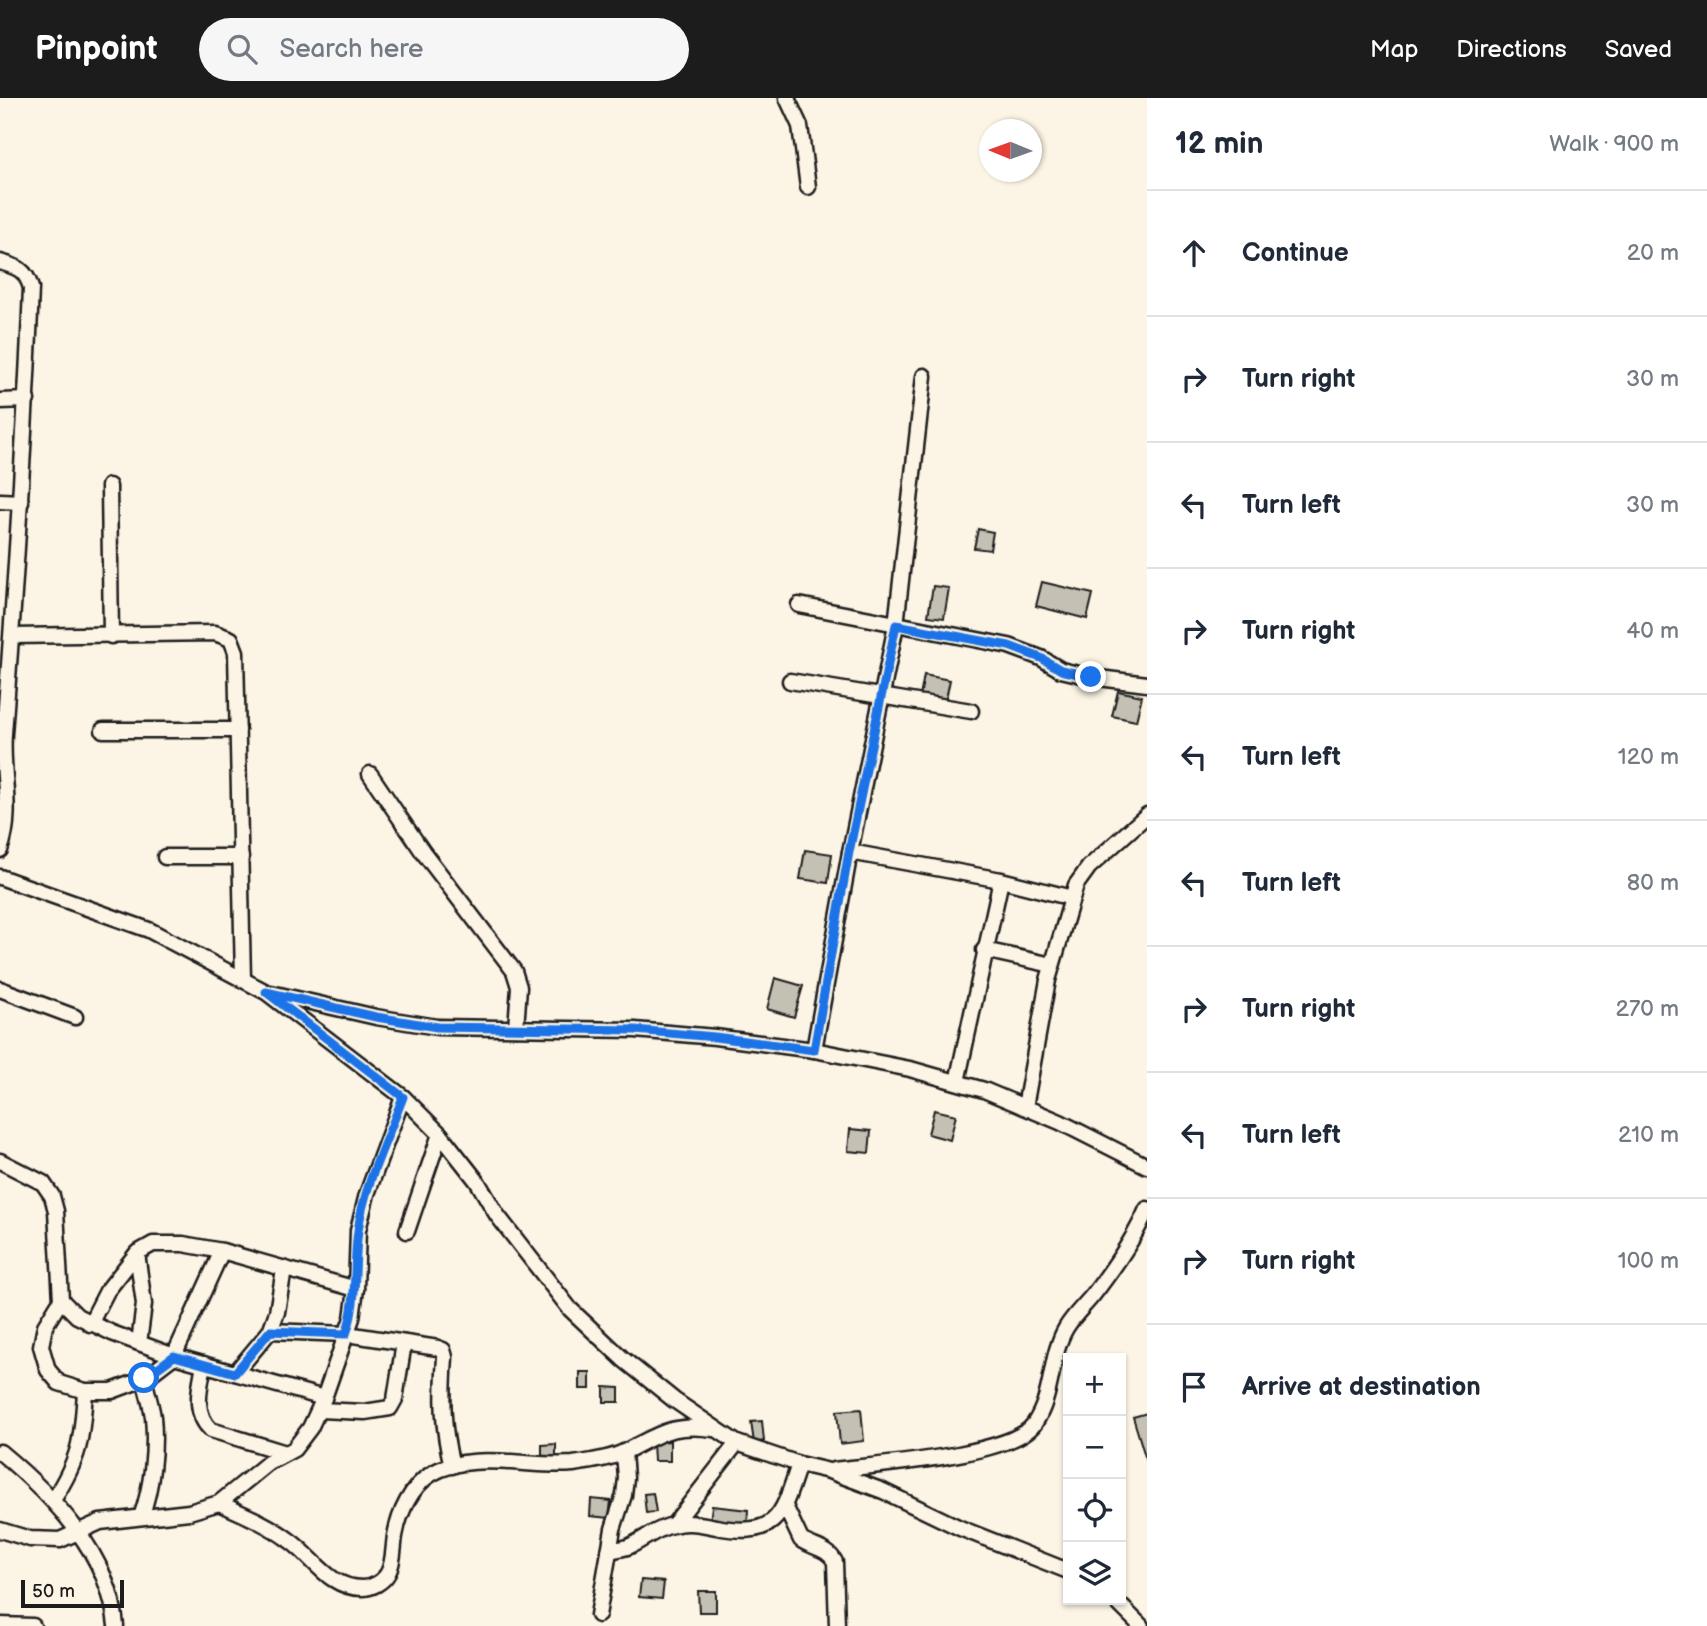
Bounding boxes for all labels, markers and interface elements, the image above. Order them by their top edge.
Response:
search box [199,18,689,81]
text: Pinpoint [35,29,157,69]
icon: search [223,30,261,68]
text: Search here [279,34,423,65]
text: Map [1370,35,1418,64]
text: Directions [1456,35,1567,64]
text: Saved [1605,35,1672,64]
north arrow [979,119,1042,182]
text: 12 min [1175,126,1263,162]
text: Walk · 900 m [1549,130,1679,158]
icon: ahead [1175,234,1213,272]
text: Continue [1242,238,1349,269]
text: 20 m [1627,239,1679,267]
icon: right [1175,360,1213,398]
text: Turn right [1242,364,1355,395]
text: 30 m [1626,365,1679,393]
icon: left [1175,486,1213,524]
text: Turn left [1242,490,1341,521]
text: 30 m [1626,491,1679,519]
icon: right [1175,612,1213,650]
text: Turn right [1242,616,1355,647]
text: 40 m [1626,617,1679,645]
route end [1075,661,1106,692]
icon: left [1175,738,1213,776]
text: Turn left [1242,742,1341,773]
text: 120 m [1618,743,1679,771]
icon: left [1175,864,1213,902]
text: Turn left [1242,868,1341,899]
text: 80 m [1627,869,1679,897]
icon: right [1175,990,1213,1028]
text: Turn right [1242,994,1355,1025]
text: 270 m [1615,995,1679,1023]
icon: left [1175,1116,1213,1154]
text: Turn left [1242,1120,1341,1151]
text: 210 m [1618,1121,1679,1149]
icon: right [1175,1242,1213,1280]
text: Turn right [1242,1246,1355,1277]
text: 100 m [1618,1247,1679,1275]
map controls [1063,1353,1126,1605]
button: + [1063,1353,1126,1416]
route start [128,1362,159,1393]
icon: arrive [1175,1368,1213,1406]
text: Arrive at destination [1242,1372,1481,1403]
button: − [1063,1416,1126,1479]
button: locate [1063,1479,1126,1542]
button: layers [1063,1542,1126,1605]
scale bar [21,1577,124,1609]
text: 50 m [32,1580,75,1603]

